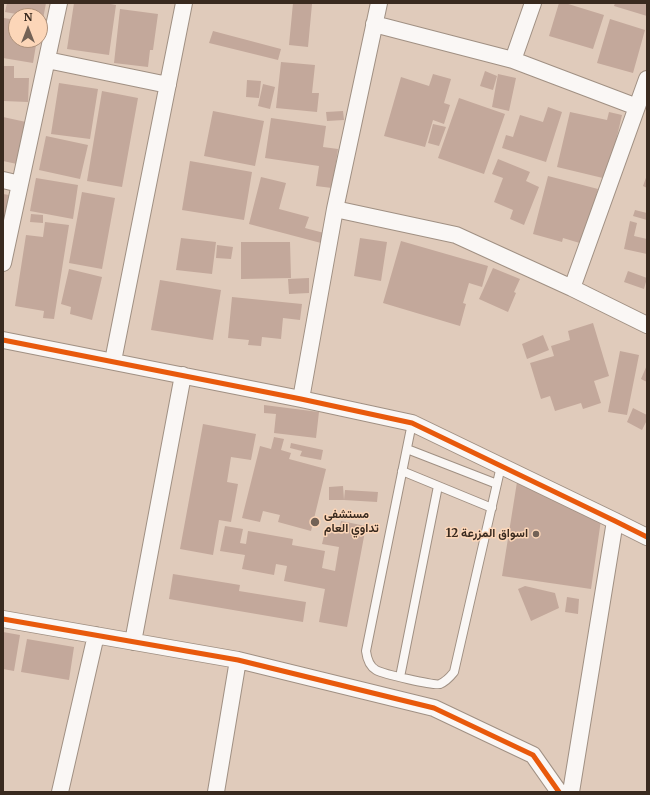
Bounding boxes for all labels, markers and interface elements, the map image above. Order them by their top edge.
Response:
north arrow [8,8,48,48]
text: N [24,10,32,24]
place label: مستشفى تداوي العام [324,508,379,536]
marker: مستشفى تداوي العام [309,516,321,528]
place label: اسواق المزرعة 12 [446,527,528,541]
marker: اسواق المزرعة 12 [531,529,541,539]

